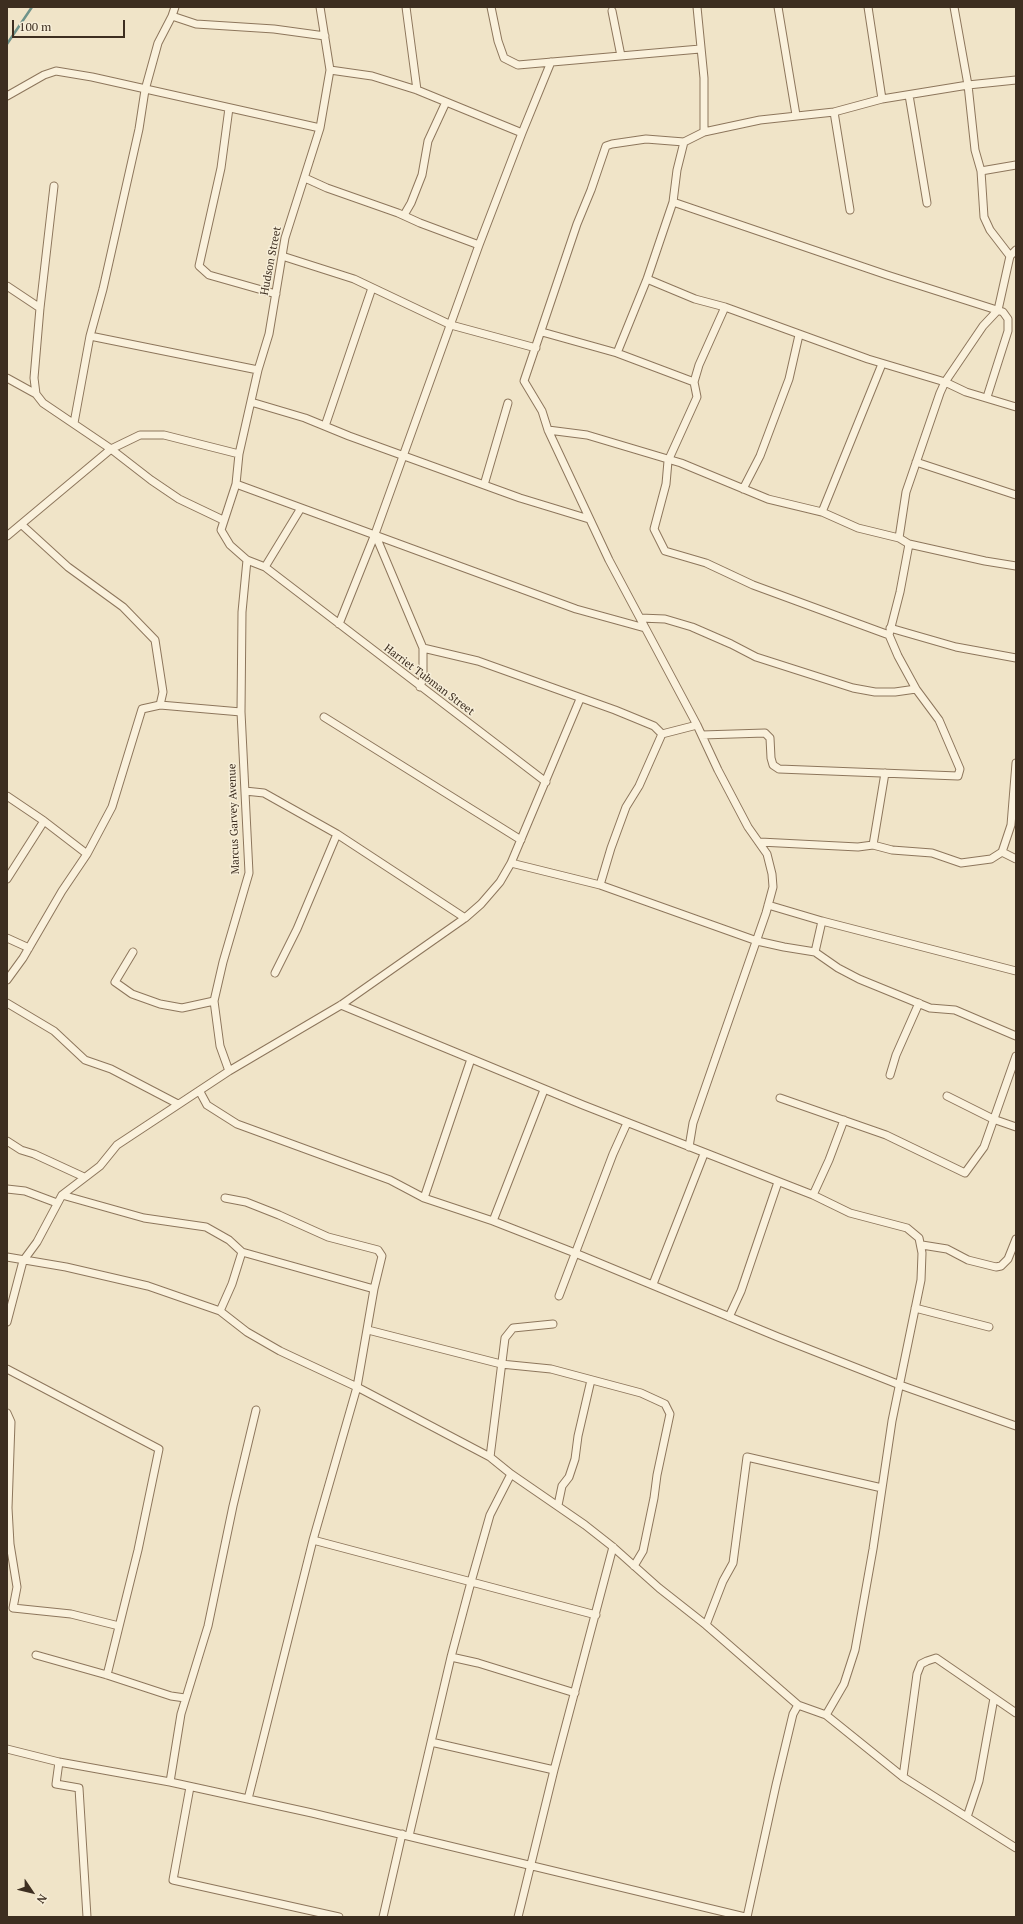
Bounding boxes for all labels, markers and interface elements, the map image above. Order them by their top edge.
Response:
scale bar [14,12,127,38]
text: 100 m [19,19,51,34]
street label: Hudson Street [258,225,284,297]
street label: Harriet Tubman Street [381,642,477,718]
street label: Marcus Garvey Avenue [225,763,243,875]
north arrow [12,1872,52,1912]
text: N [34,1891,50,1906]

